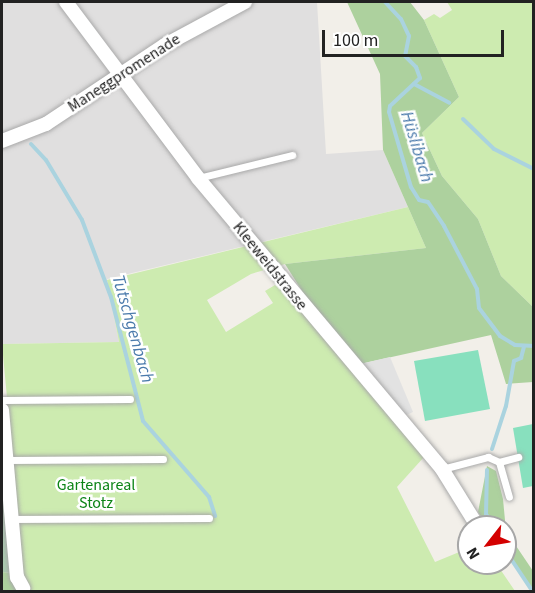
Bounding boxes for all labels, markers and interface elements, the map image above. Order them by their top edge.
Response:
scale bar [325,18,506,56]
text: 100 m [333,28,378,53]
street label: Maneggpromenade [64,30,184,116]
water label: Hüslibach [395,109,437,185]
street label: Kleeweidstrasse [229,218,311,314]
water label: Tutschgenbach [106,273,158,385]
park label: Gartenareal Stotz [57,475,135,513]
north arrow [457,515,517,575]
text: N [461,543,485,563]

